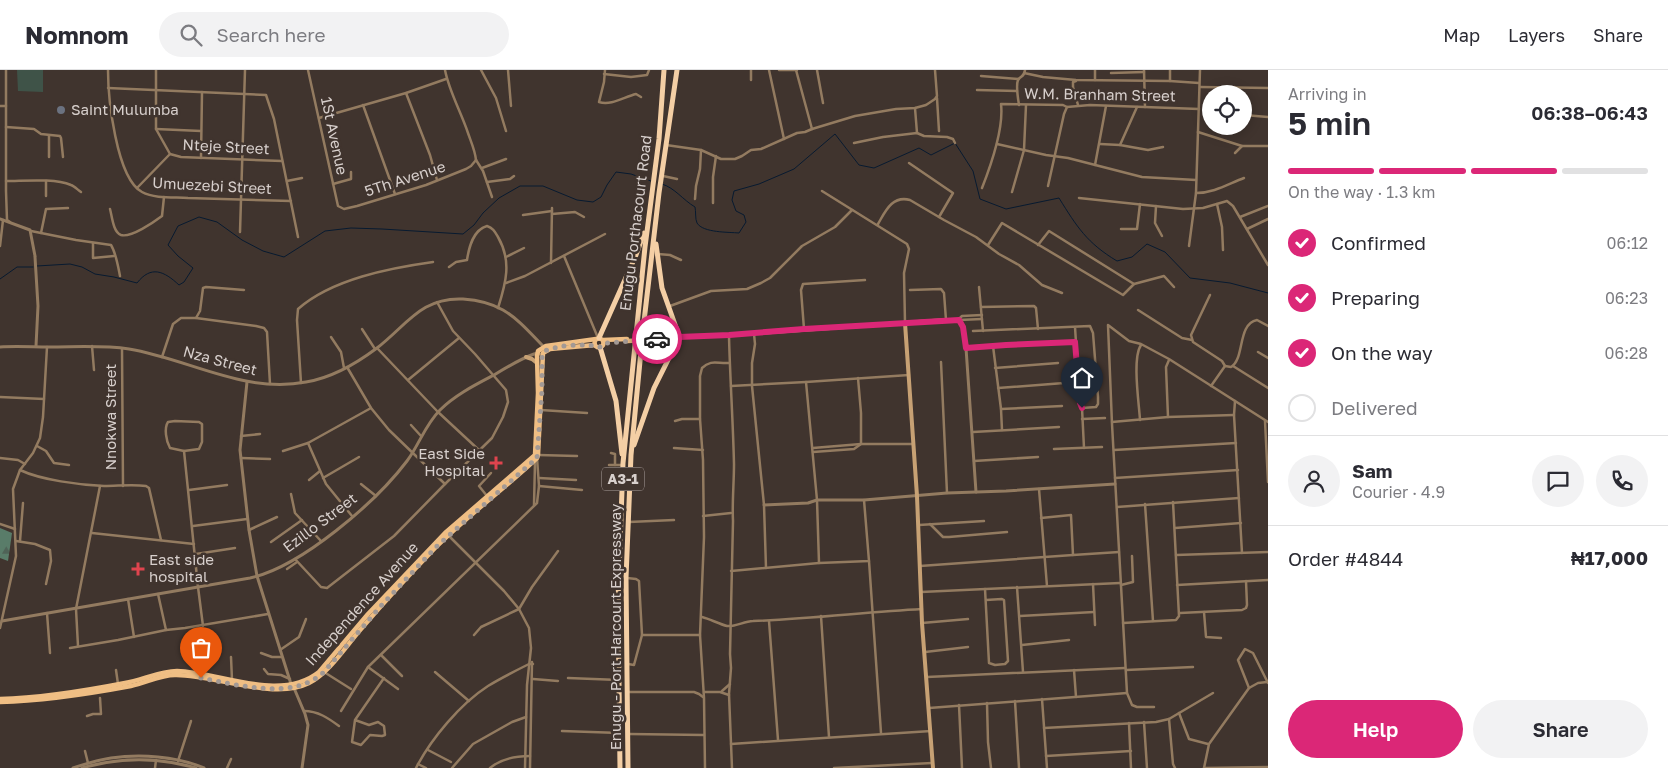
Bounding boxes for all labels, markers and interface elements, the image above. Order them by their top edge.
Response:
search box [159,12,509,57]
text: Nomnom [25,20,129,49]
icon: search [177,21,205,49]
text: Search here [217,23,325,46]
text: Map [1443,24,1480,46]
text: Layers [1508,24,1565,46]
text: Share [1593,24,1643,46]
street label: W.M. Branham Street [1024,84,1176,104]
text: Arriving in [1288,84,1367,104]
map controls [1202,85,1252,135]
button: locate [1202,85,1252,135]
street label: 1St Avenue [318,95,352,177]
place label: Saint Mulumba [71,100,179,118]
text: 06:38–06:43 [1531,101,1648,124]
marker: Saint Mulumba [55,104,67,116]
text: 5 min [1288,104,1371,142]
street label: Enugu Porthacourt Road [615,134,655,312]
street label: Nteje Street [182,135,270,157]
street label: 5Th Avenue [362,156,448,200]
street label: Umuezebi Street [152,173,272,197]
text: On the way · 1.3 km [1288,182,1435,202]
icon: check [1288,229,1316,257]
text: Confirmed [1331,231,1426,254]
text: 06:12 [1607,233,1648,253]
icon: check [1288,284,1316,312]
text: Preparing [1331,286,1420,309]
text: 06:23 [1605,288,1648,308]
courier [632,314,682,364]
icon: car [643,325,671,353]
icon: check [1288,339,1316,367]
text: On the way [1331,341,1433,364]
street label: Nza Street [181,342,259,379]
text: 06:28 [1605,343,1648,363]
pin [1061,357,1103,408]
street label: Nnokwa Street [101,364,119,470]
icon: home [1068,364,1096,392]
text: Delivered [1331,396,1418,419]
place label: East Side Hospital [418,444,485,479]
button: person [1288,455,1340,507]
button: chat [1532,455,1584,507]
button: phone [1596,455,1648,507]
marker: East Side Hospital [489,456,503,470]
text: Sam [1352,459,1392,482]
road number: A3-1 [602,468,644,490]
text: Courier · 4.9 [1352,482,1445,502]
street label: Ezillo Street [279,489,360,556]
street label: Enugu - Port Harcourt Expressway [606,503,624,750]
street label: Independence Avenue [301,538,422,669]
text: ₦17,000 [1571,546,1648,569]
text: Order #4844 [1288,547,1403,570]
place label: East side hospital [149,550,214,585]
marker: East side hospital [131,562,145,576]
pin [180,627,222,678]
icon: bag [187,634,215,662]
button: Help [1288,700,1463,758]
button: Share [1473,700,1648,758]

